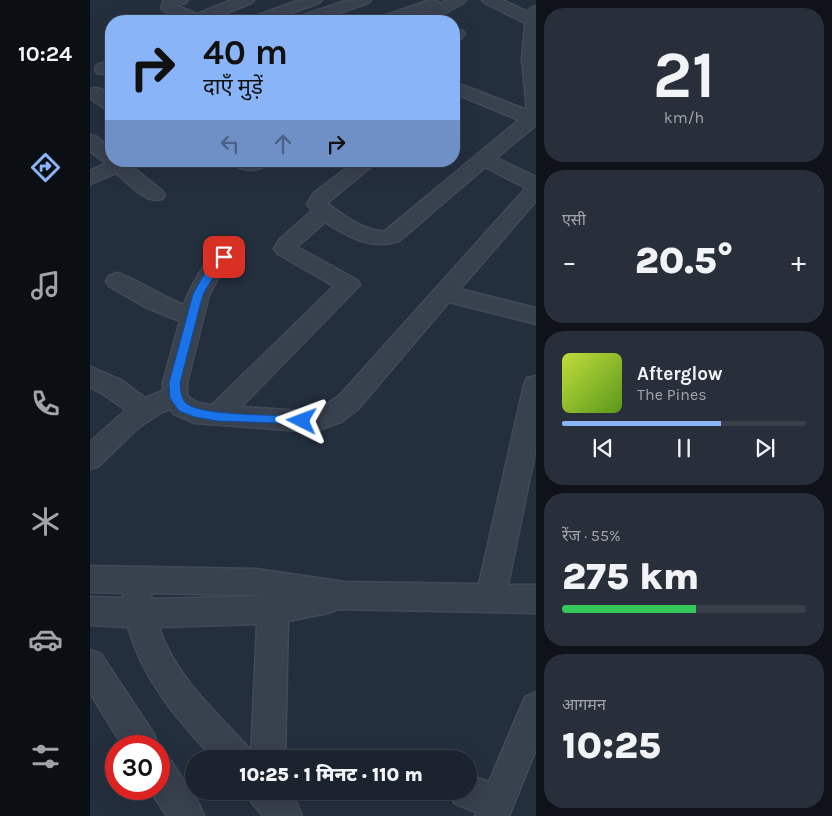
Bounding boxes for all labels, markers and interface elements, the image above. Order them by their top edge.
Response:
text: 40 m [203,32,288,73]
icon: right [120,35,185,100]
text: 21 [653,37,715,113]
text: 10:24 [18,41,72,67]
text: दाएँ मुड़ें [203,74,263,100]
text: km/h [664,108,704,127]
icon: left [216,130,244,158]
icon: ahead [269,130,297,158]
icon: right [322,130,350,158]
icon: directions [28,150,63,185]
text: एसी [562,210,586,229]
pin [203,236,245,278]
text: 20.5° [635,238,733,283]
icon: arrive [210,243,238,271]
text: − [562,245,577,278]
text: + [791,245,806,278]
icon: music [28,268,63,303]
text: Afterglow [637,363,723,385]
text: The Pines [637,385,707,404]
icon: phone [28,386,63,421]
position arrow [275,394,327,446]
icon: previous [589,434,617,462]
icon: pause [670,434,698,462]
icon: next [751,434,779,462]
icon: climate [28,504,63,539]
text: रेंज · 55% [562,526,621,545]
text: 275 km [562,554,699,599]
icon: car [28,622,63,657]
text: आगमन [562,695,606,714]
text: 10:25 [562,723,661,768]
speed limit sign: 30 [105,735,170,800]
icon: filters [28,739,63,774]
text: 10:25 · 1 मिनट · 110 m [239,764,423,786]

